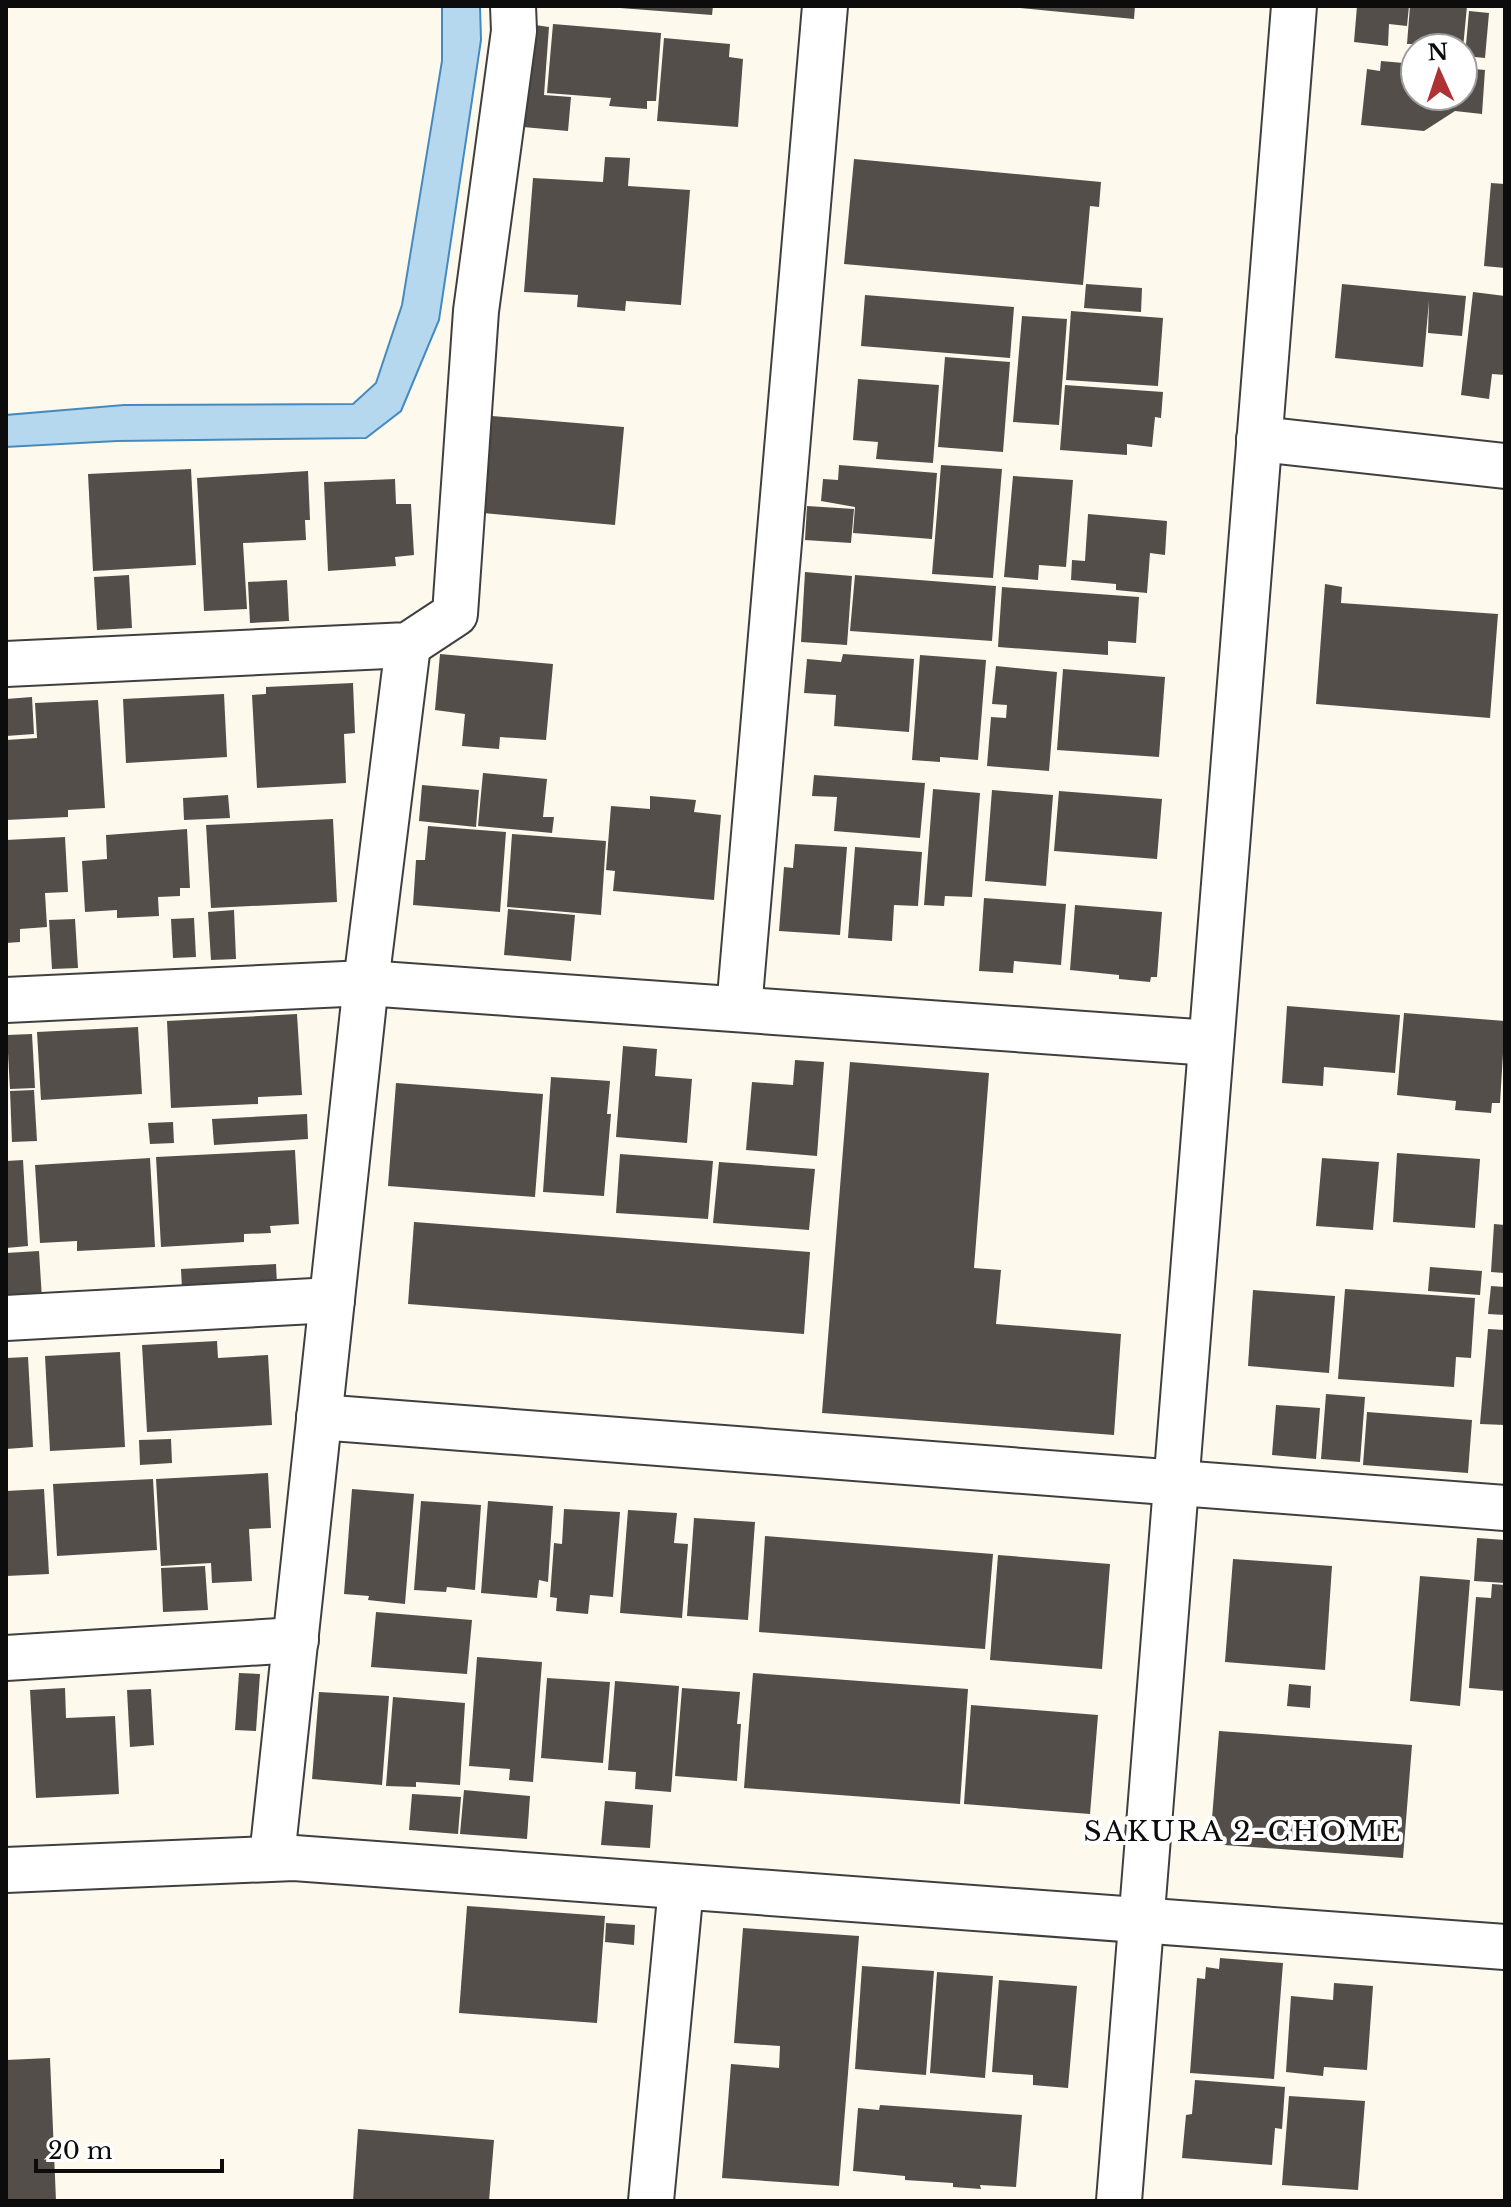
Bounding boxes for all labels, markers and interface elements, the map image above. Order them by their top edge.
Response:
north arrow [1399,32,1479,112]
text: N [1427,38,1449,67]
district label: SAKURA 2-CHOME [1084,1814,1402,1849]
scale bar [36,2123,222,2173]
text: 20 m [48,2136,113,2165]

